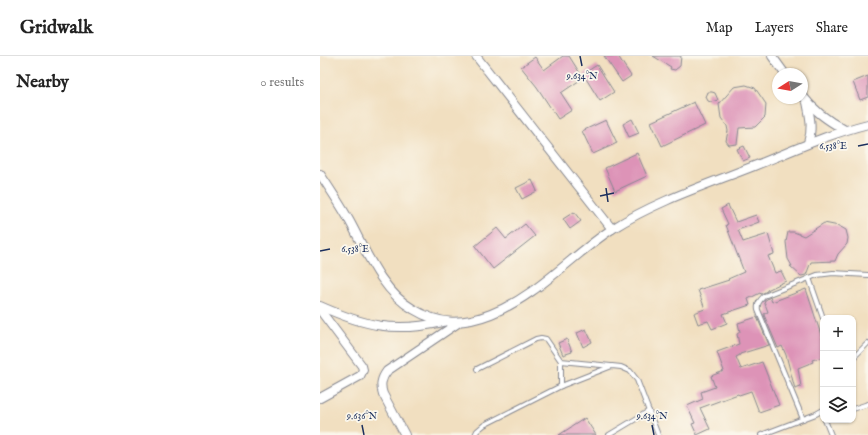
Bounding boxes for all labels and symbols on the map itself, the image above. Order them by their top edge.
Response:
north arrow [772,68,808,104]
text: 9.634°N [565,70,598,83]
text: 6.538°E [819,140,847,153]
text: 6.538°E [341,243,369,256]
text: 9.636°N [346,410,378,423]
text: 9.634°N [635,410,668,423]

